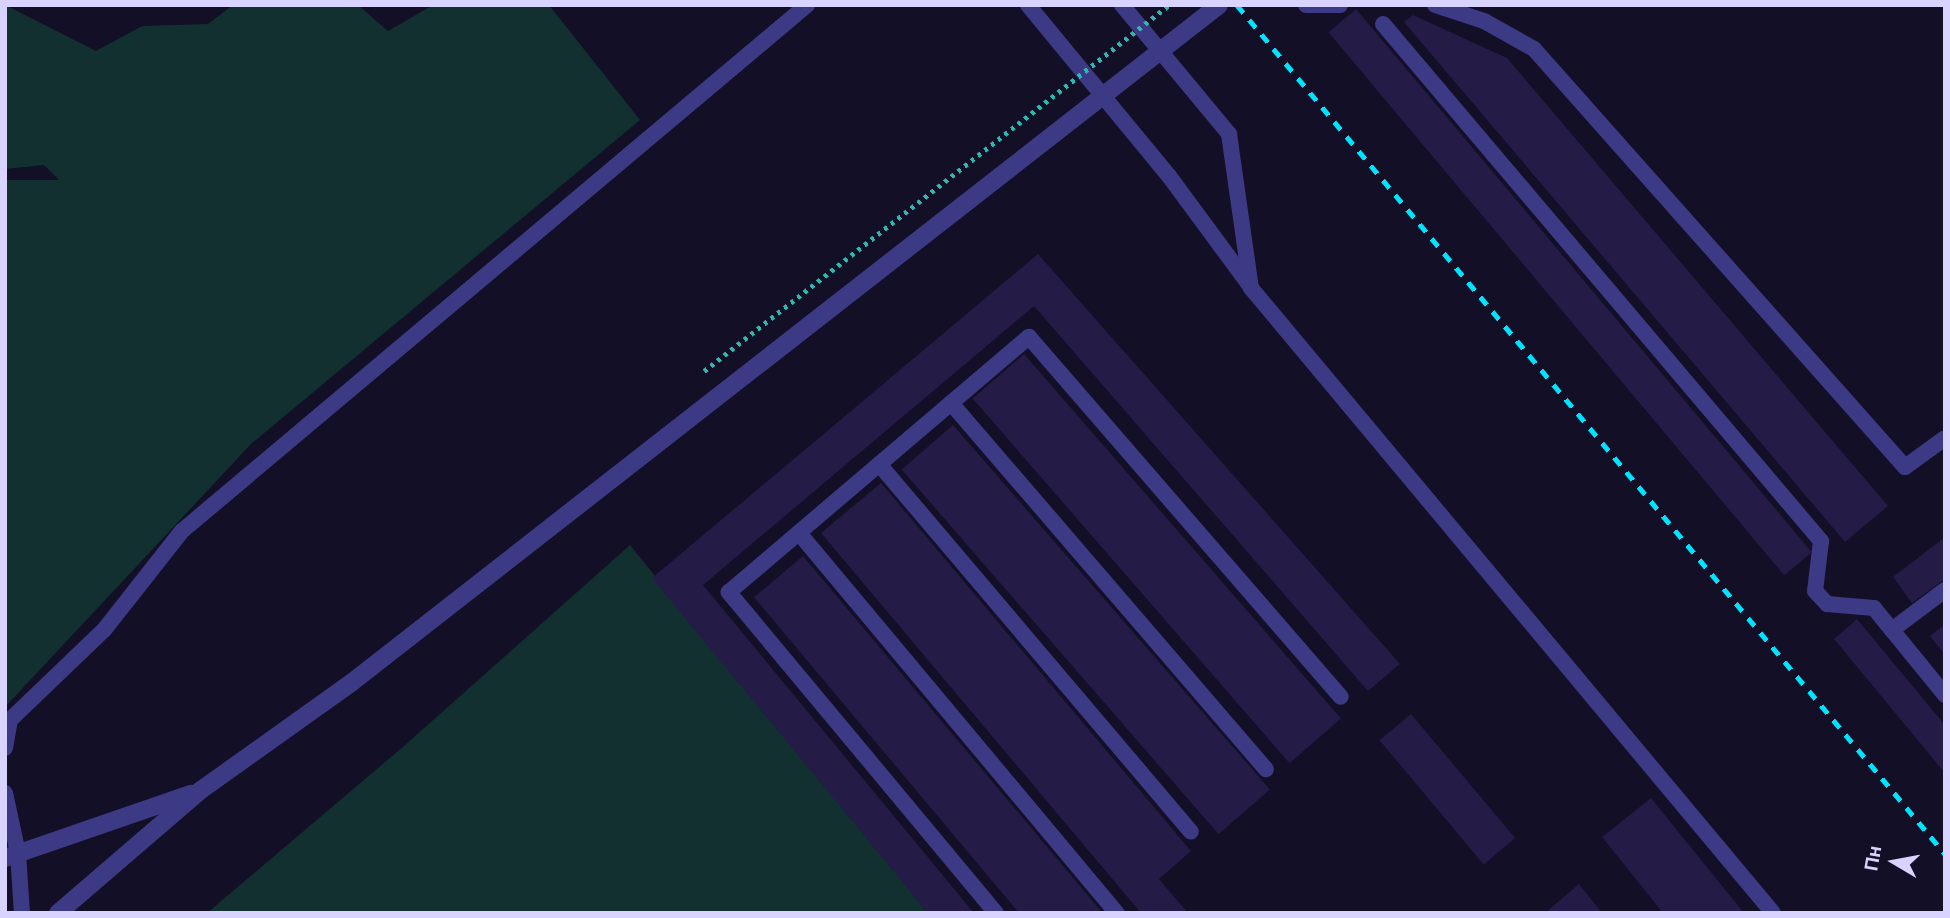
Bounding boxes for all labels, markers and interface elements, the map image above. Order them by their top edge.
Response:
north arrow [1859,827,1929,897]
text: Пн [1859,844,1886,873]

